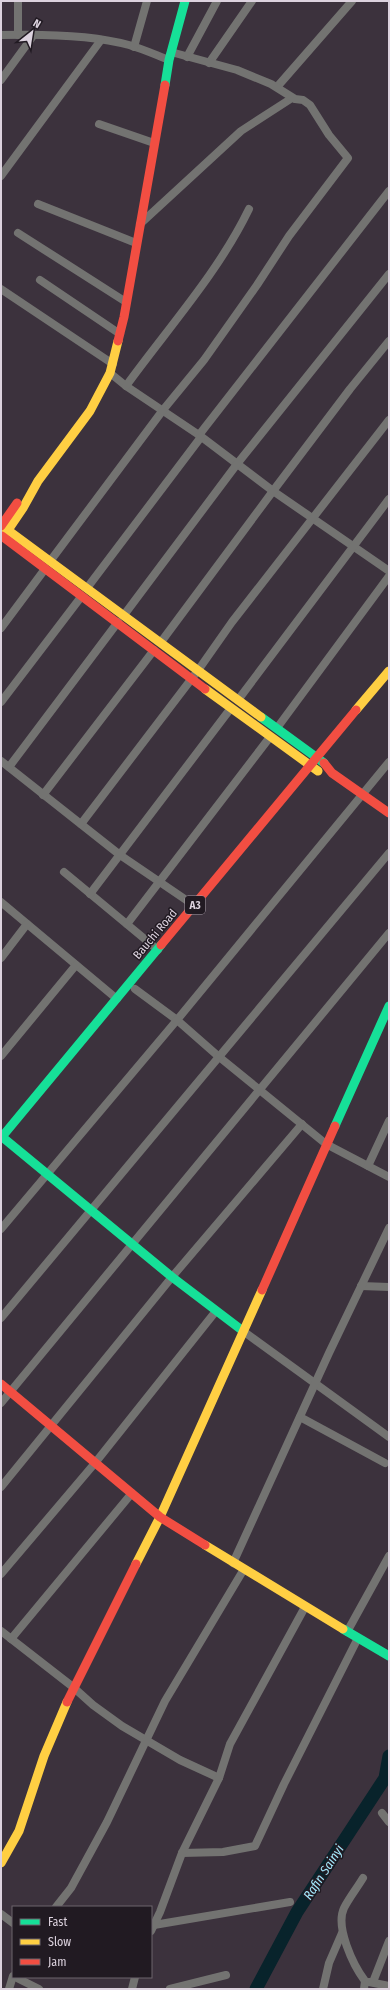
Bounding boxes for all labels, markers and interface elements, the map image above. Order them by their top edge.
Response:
north arrow [12,12,52,52]
text: N [31,16,43,31]
road number: A3 [185,896,205,914]
street label: Bauchi Road [130,906,180,962]
water label: Rafin Sainyi [300,1841,347,1903]
legend [12,1906,152,1978]
text: Fast [48,1915,67,1929]
text: Slow [48,1935,71,1949]
text: Jam [48,1955,66,1969]

